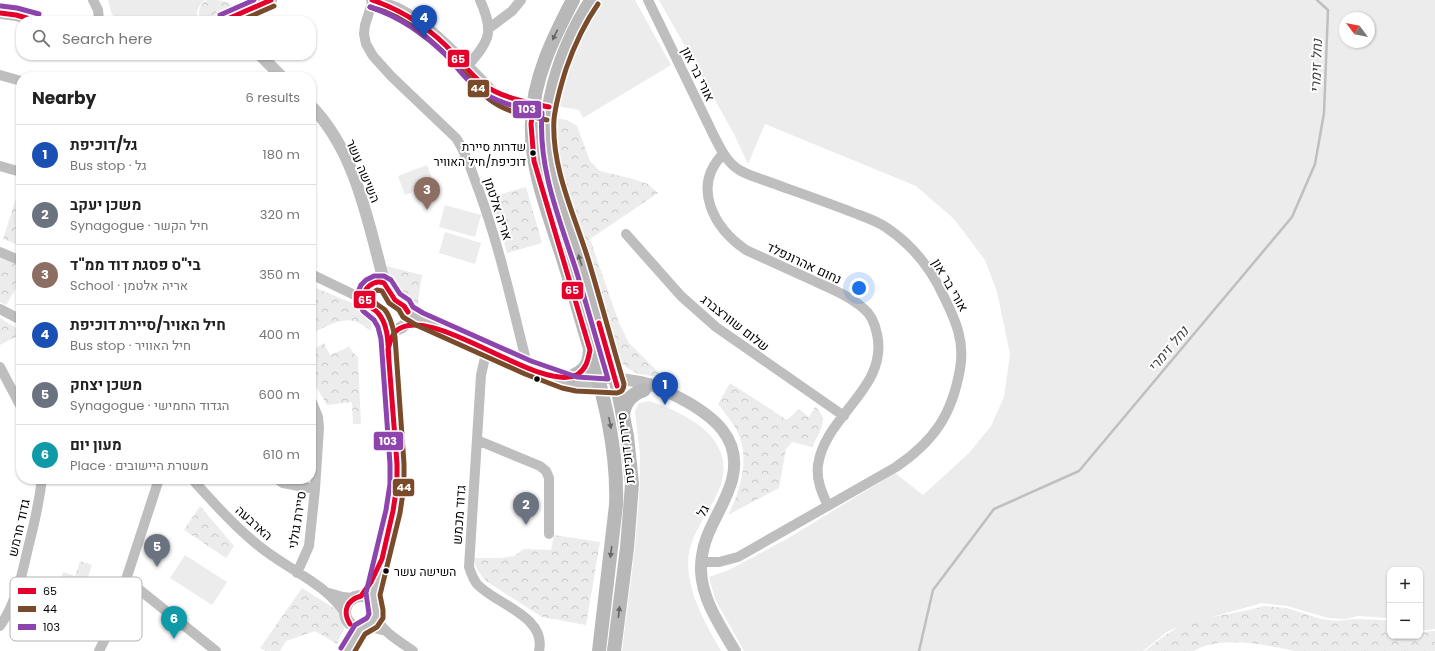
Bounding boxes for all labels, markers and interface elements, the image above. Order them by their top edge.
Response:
pin: 4 [411,5,437,38]
north arrow [1339,12,1375,48]
search box [16,16,316,60]
icon: search [30,27,52,49]
text: Search here [62,28,152,49]
one-way arrow [552,29,558,40]
water label: נחל זימרי [1305,38,1327,93]
street label: אורי בר און [677,44,719,104]
line badge: 65 [447,49,470,68]
text: 65 [451,51,465,67]
line badge: 44 [467,79,490,98]
text: 44 [471,80,486,96]
text: Nearby [32,86,96,110]
text: 6 results [246,88,300,107]
line badge: 103 [512,100,542,119]
text: 103 [518,101,536,117]
text: גל/דוכיפת [70,134,138,155]
street label: השישה עשר [341,136,385,206]
place label: שדרות סיירת דוכיפת/חיל האוויר [434,138,526,170]
text: 1 [43,145,47,164]
text: 180 m [263,145,300,164]
marker: שדרות סיירת דוכיפת/חיל האוויר [528,148,538,158]
text: Bus stop · גל [70,156,147,175]
street label: אריה אלטמן [479,175,517,243]
pin: 3 [414,177,440,210]
text: משכן יעקב [70,194,141,215]
text: 2 [41,205,49,224]
text: 320 m [260,205,300,224]
text: Synagogue · חיל הקשר [70,216,208,235]
street label: נחום אהרונפלד [763,237,845,289]
text: בי"ס פסגת דוד ממ"ד [70,254,201,275]
one-way arrow [577,254,583,266]
street label: אורי בר און [927,255,973,315]
text: 3 [41,265,49,284]
text: 350 m [259,265,300,284]
text: School · אריה אלטמן [70,276,188,295]
your location [849,278,869,298]
line badge: 65 [561,281,584,300]
text: 65 [565,282,579,298]
line badge: 65 [353,290,376,309]
street label: שלום שוורצברג [697,290,773,356]
text: 65 [358,292,372,308]
text: חיל האויר/סיירת דוכיפת [70,314,226,335]
water label: נחל זימרי [1143,321,1194,376]
text: 4 [41,325,49,344]
text: 400 m [259,325,300,344]
text: Bus stop · חיל האוויר [70,336,191,355]
pin: 1 [652,372,678,405]
text: משכן יצחק [70,374,142,395]
unlabelled marker [532,374,542,384]
text: 5 [41,385,49,404]
text: 600 m [259,385,300,404]
text: Synagogue · הגדוד החמישי [70,396,230,415]
street label: סיירת דוכיפת [612,411,640,485]
one-way arrow [607,417,613,429]
line badge: 103 [373,431,404,451]
text: 103 [379,433,397,449]
text: מעון יום [70,434,122,455]
text: 6 [41,445,49,464]
text: 610 m [263,445,300,464]
text: Place · משטרת היישובים [70,456,208,475]
line badge: 44 [392,478,415,497]
text: 44 [397,479,412,495]
street label: גדוד מכמש [447,485,471,545]
street label: סיירת גולני [283,490,311,550]
pin: 2 [513,492,539,525]
street label: גדוד חרמש [3,497,35,559]
street label: הארבעה [231,501,277,545]
street label: גל [692,501,714,521]
pin: 5 [144,534,170,567]
one-way arrow [608,546,614,558]
place label: השישה עשר [394,563,456,580]
marker: השישה עשר [381,566,391,576]
map controls [1387,567,1423,639]
button: + [1387,567,1423,603]
legend [10,577,142,641]
text: 65 [43,583,57,599]
text: 44 [43,601,57,617]
button: − [1387,603,1423,639]
pin: 6 [161,606,187,639]
one-way arrow [616,606,622,618]
text: 103 [43,619,60,635]

